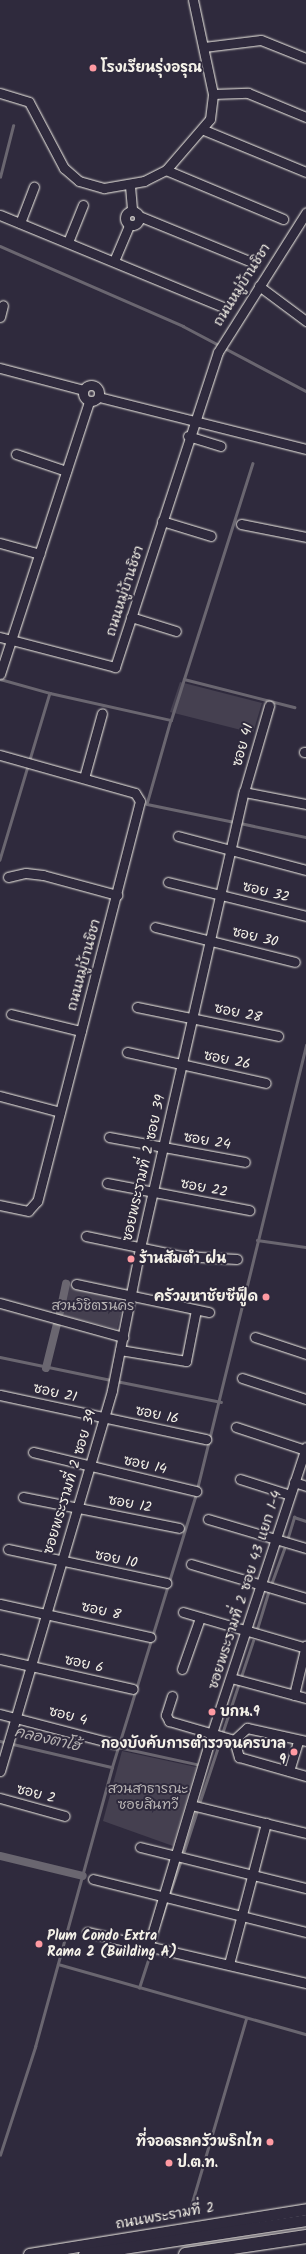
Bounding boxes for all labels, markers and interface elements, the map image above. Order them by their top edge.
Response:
place label: โรงเรียนรุ่งอรุณ [101,60,202,76]
marker: โรงเรียนรุ่งอรุณ [88,63,98,73]
street label: ถนนหมู่บ้านชิชา [210,241,274,329]
street label: ถนนหมู่บ้านชิชา [102,544,148,638]
street label: ซอย 41 [229,722,257,768]
street label: ซอย 32 [241,878,291,906]
street label: ถนนหมู่บ้านชิชา [64,917,104,1013]
street label: ซอย 30 [230,923,280,951]
street label: ซอย 28 [213,1000,263,1026]
street label: ซอย 26 [202,1047,252,1073]
street label: ซอยพระรามที่ 2 ซอย 39 [119,1093,169,1243]
street label: ซอย 24 [182,1129,232,1153]
street label: ซอย 22 [179,1175,229,1201]
place label: ร้านสัมตำ ฝน [139,1251,226,1267]
marker: ร้านสัมตำ ฝน [126,1254,136,1264]
place label: ครัวมหาชัยซีฟู็ด [154,1289,258,1305]
marker: ครัวมหาชัยซีฟู็ด [261,1292,271,1302]
park label: สวนวิชิตรนคร [51,1298,135,1314]
street label: ซอย 21 [32,1380,78,1406]
street label: ซอย 16 [134,1402,180,1428]
street label: ซอยพระรามที่ 2 ซอย 39 [40,1408,100,1556]
street label: ซอย 14 [122,1452,168,1478]
street label: ซอยพระรามที่ 2 ซอย 43 แยก 1-4 [205,1489,285,1691]
street label: ซอย 12 [107,1492,153,1516]
street label: ซอย 10 [93,1546,139,1572]
street label: ซอย 8 [80,1598,122,1624]
street label: ซอย 6 [63,1651,105,1677]
street label: ซอย 4 [47,1703,89,1729]
place label: บกน.9 [220,1704,260,1720]
marker: บกน.9 [207,1707,217,1717]
water label: คลองตาโฮ้ [13,1724,81,1756]
place label: กองบังคับการตำรวจนครบาล 9 [101,1736,286,1768]
marker: กองบังคับการตำรวจนครบาล 9 [289,1747,299,1757]
street label: ซอย 2 [15,1781,57,1807]
park label: สวนสาธารณะ ซอยสินทวี [108,1781,188,1814]
place label: Plum Condo Extra Rama 2 (Building A) [47,1928,177,1960]
marker: Plum Condo Extra Rama 2 (Building A) [34,1939,44,1949]
place label: ที่จอดรถครัวพริกไท [136,2134,262,2150]
marker: ที่จอดรถครัวพริกไท [265,2137,275,2147]
place label: ป.ต.ท. [177,2155,218,2171]
marker: ป.ต.ท. [164,2158,174,2168]
street label: ถนนพระรามที่ 2 [114,2199,216,2233]

